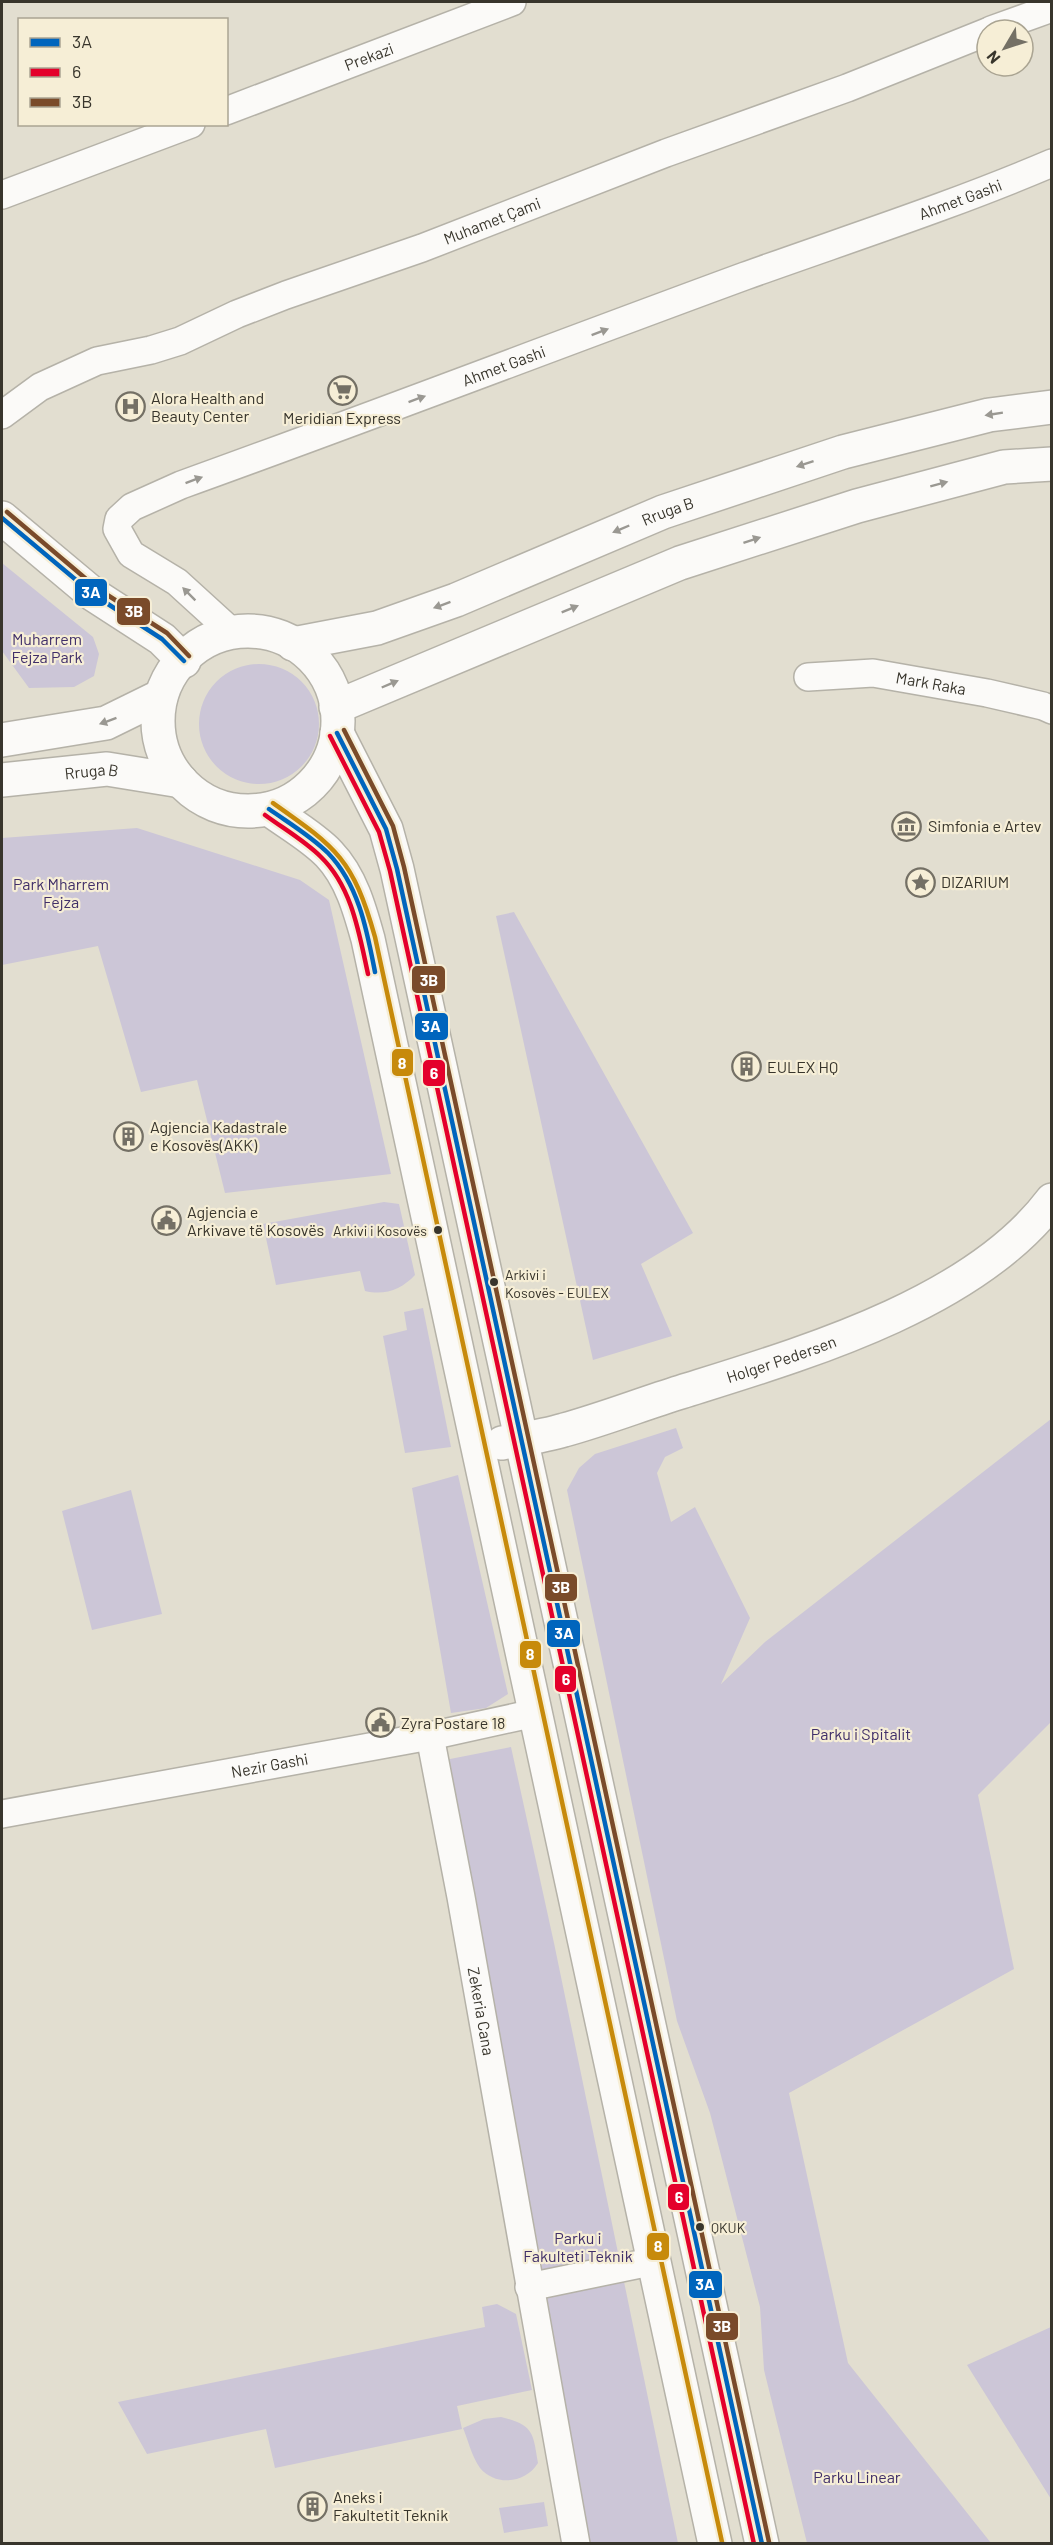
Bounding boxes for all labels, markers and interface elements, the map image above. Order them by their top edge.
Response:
legend [18,18,228,126]
north arrow [975,18,1035,78]
text: 3A [72,30,92,52]
street label: Prekazi [342,38,396,74]
text: N [982,48,1004,68]
text: 6 [72,60,81,82]
text: 3B [72,90,93,112]
street label: Ahmet Gashi [916,174,1004,223]
street label: Muhamet Çami [441,193,543,248]
one-way arrow [591,326,609,336]
street label: Ahmet Gashi [459,341,548,389]
supermarket icon: Meridian Express [326,374,358,406]
place label: Alora Health and Beauty Center [151,388,264,425]
hospital icon: Alora Health and Beauty Center [114,391,146,423]
one-way arrow [408,394,426,404]
place label: Meridian Express [283,408,401,427]
one-way arrow [984,410,1003,419]
one-way arrow [796,460,814,470]
one-way arrow [186,475,204,485]
one-way arrow [930,479,948,488]
street label: Rruga B [639,492,696,529]
one-way arrow [612,524,630,534]
one-way arrow [743,535,761,544]
line badge: 3A [74,578,108,607]
text: 3A [81,582,101,601]
one-way arrow [182,587,197,601]
line badge: 3B [116,597,151,626]
text: 3B [125,601,143,620]
one-way arrow [433,601,451,611]
one-way arrow [561,604,579,614]
park label: Muharrem Fejza Park [12,629,82,666]
street label: Mark Raka [895,667,968,698]
one-way arrow [381,679,399,689]
one-way arrow [99,716,117,726]
street label: Rruga B [64,759,120,782]
museum icon: Simfonia e Artev [891,810,923,842]
place label: Simfonia e Artev [928,816,1042,835]
place icon: DIZARIUM [904,866,936,898]
place label: DIZARIUM [941,872,1009,891]
park label: Park Mharrem Fejza [13,874,109,911]
line badge: 3B [411,965,446,994]
text: 3B [420,970,438,989]
line badge: 3A [414,1012,449,1041]
text: 3A [421,1016,441,1035]
line badge: 8 [391,1048,414,1077]
building icon: EULEX HQ [730,1051,762,1083]
text: 8 [398,1053,407,1072]
place label: EULEX HQ [767,1057,838,1076]
line badge: 6 [422,1059,446,1087]
text: 6 [430,1063,439,1082]
place label: Agjencia Kadastrale e Kosovës(AKK) [150,1117,287,1154]
building icon: Agjencia Kadastrale e Kosovës(AKK) [113,1120,145,1152]
place label: Agjencia e Arkivave të Kosovës [187,1202,324,1239]
public building icon: Agjencia e Arkivave të Kosovës [150,1205,182,1237]
place label: Arkivi i Kosovës [333,1222,427,1239]
marker: Arkivi i Kosovës [432,1224,444,1236]
place label: Arkivi i Kosovës - EULEX [505,1266,609,1301]
marker: Arkivi i Kosovës - EULEX [488,1276,500,1288]
street label: Holger Pedersen [724,1331,839,1386]
line badge: 3B [544,1573,578,1602]
text: 3B [552,1577,570,1596]
line badge: 3A [546,1619,581,1648]
text: 3A [554,1623,574,1642]
line badge: 8 [519,1640,542,1669]
text: 8 [526,1644,535,1663]
line badge: 6 [554,1665,577,1693]
text: 6 [562,1669,571,1688]
public building icon: Zyra Postare 18 [364,1707,396,1739]
place label: Zyra Postare 18 [401,1713,505,1732]
park label: Parku i Spitalit [811,1724,911,1743]
street label: Nezir Gashi [229,1748,310,1781]
street label: Zekeria Cana [465,1965,499,2057]
line badge: 6 [667,2183,690,2211]
text: 6 [675,2187,684,2206]
place label: QKUK [711,2219,746,2236]
marker: QKUK [694,2221,706,2233]
park label: Parku i Fakulteti Teknik [523,2228,633,2265]
line badge: 8 [646,2232,670,2261]
text: 8 [654,2236,663,2255]
line badge: 3A [688,2270,723,2299]
text: 3A [695,2274,715,2293]
line badge: 3B [705,2312,739,2341]
text: 3B [713,2316,731,2335]
park label: Parku Linear [813,2467,901,2486]
place label: Aneks i Fakultetit Teknik [333,2487,448,2524]
building icon: Aneks i Fakultetit Teknik [296,2490,328,2522]

